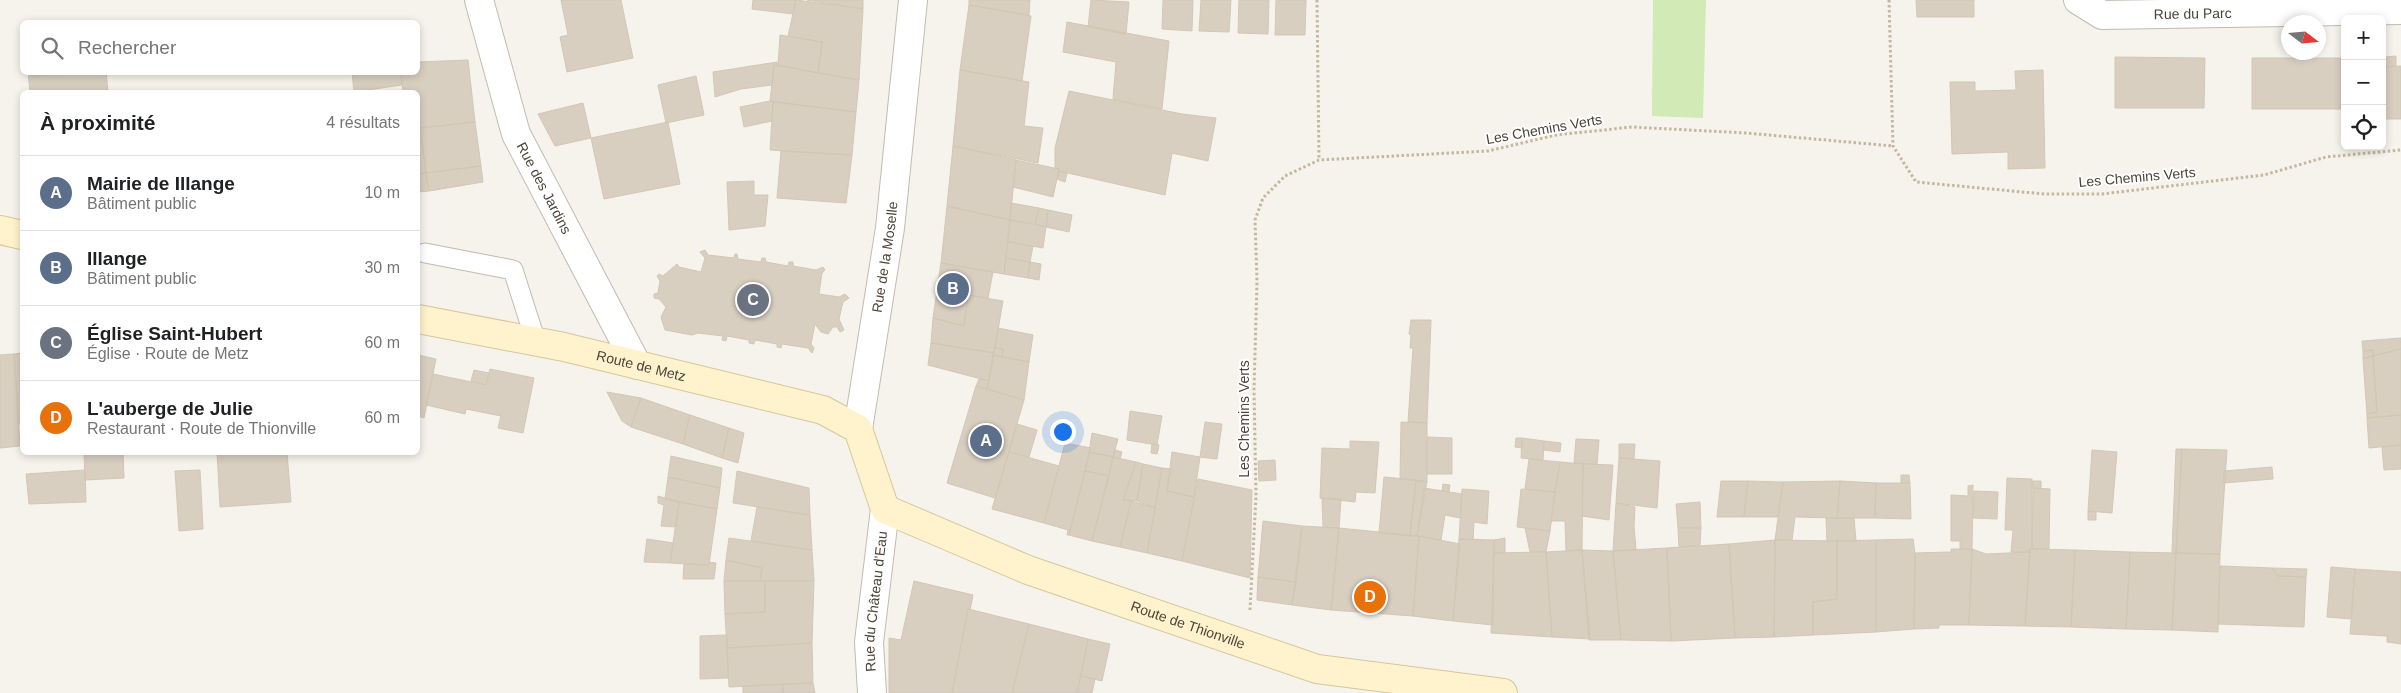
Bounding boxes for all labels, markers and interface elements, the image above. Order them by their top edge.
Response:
street label: Rue du Parc [2154,5,2232,22]
north arrow [2281,15,2326,60]
map controls [2341,15,2386,150]
button: + [2341,15,2386,60]
search box [20,20,420,75]
icon: search [38,34,66,62]
text: Rechercher [78,37,176,58]
button: − [2341,60,2386,105]
button: locate [2341,105,2386,150]
text: À proximité [40,111,156,134]
street label: Les Chemins Verts [1485,111,1603,147]
text: 4 résultats [326,114,400,131]
street label: Rue des Jardins [514,139,575,237]
street label: Les Chemins Verts [2078,164,2196,190]
text: Mairie de Illange [87,173,235,194]
text: A [50,184,62,201]
text: 10 m [364,184,400,201]
text: Bâtiment public [87,195,196,212]
street label: Rue de la Moselle [869,201,901,314]
text: Illange [87,248,147,269]
text: B [50,259,62,276]
text: 30 m [364,259,400,276]
text: Bâtiment public [87,270,196,287]
pin: B [937,270,969,308]
pin: C [737,281,769,319]
text: Église Saint-Hubert [87,323,262,344]
text: C [50,334,62,351]
text: 60 m [364,334,400,351]
text: Église · Route de Metz [87,345,249,362]
street label: Route de Metz [595,347,687,384]
street label: Les Chemins Verts [1236,360,1252,478]
text: L'auberge de Julie [87,398,253,419]
text: D [50,409,62,426]
text: 60 m [364,409,400,426]
your location [1050,419,1076,445]
text: Restaurant · Route de Thionville [87,420,316,437]
pin: A [970,422,1002,460]
street label: Rue du Château d'Eau [861,530,890,672]
pin: D [1354,578,1386,616]
street label: Route de Thionville [1129,598,1247,652]

